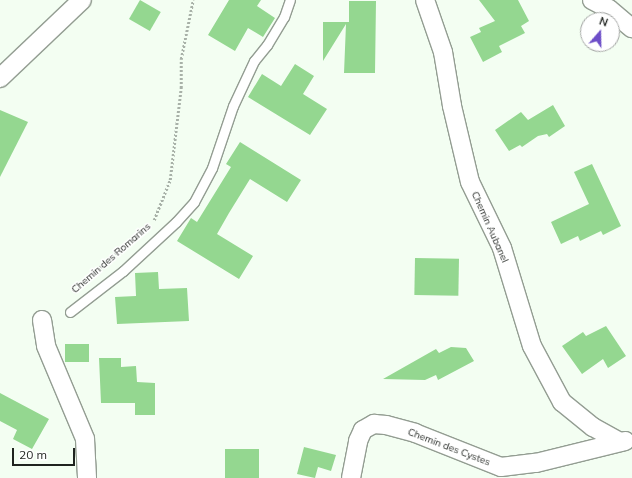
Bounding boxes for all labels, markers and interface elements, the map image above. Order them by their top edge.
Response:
north arrow [580,12,620,52]
text: N [597,14,610,30]
street label: Chemin Aubanel [469,190,511,264]
street label: Chemin des Romarins [69,220,153,296]
street label: Chemin des Cystes [406,426,492,468]
scale bar [14,440,77,466]
text: 20 m [19,447,47,462]

